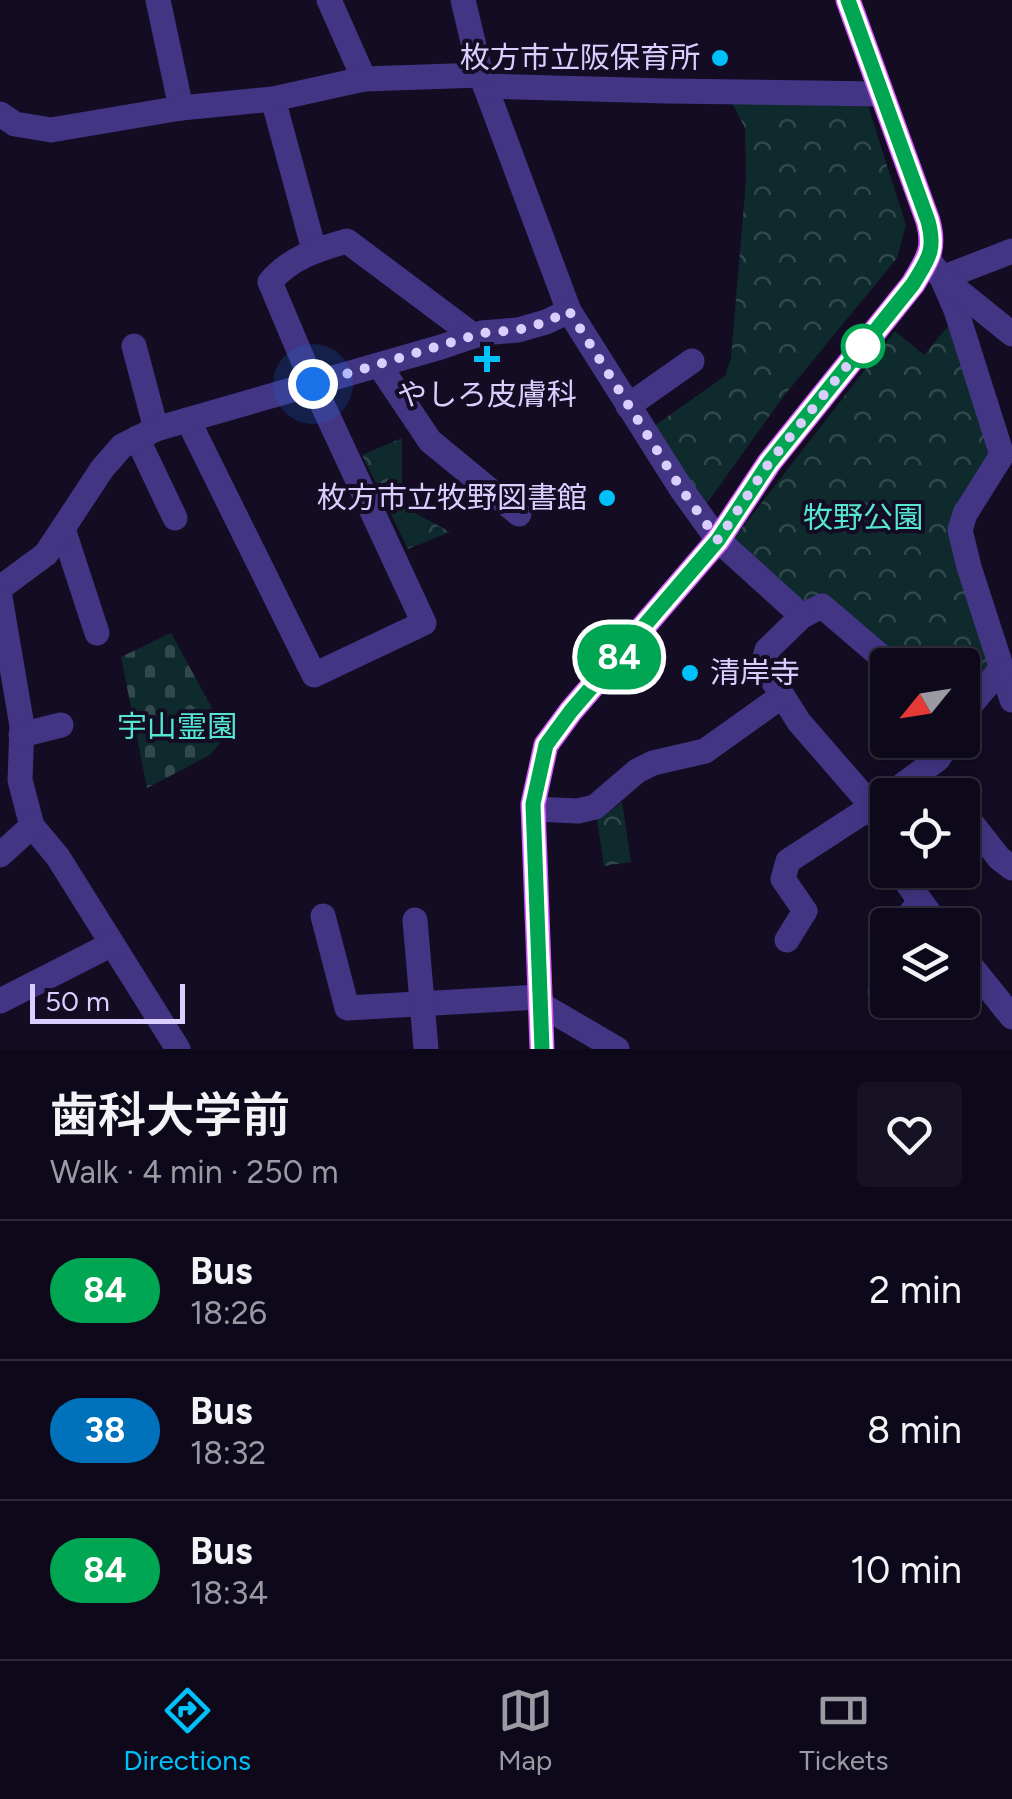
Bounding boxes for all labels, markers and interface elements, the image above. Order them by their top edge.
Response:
place label: 枚方市立阪保育所 [460,39,700,76]
marker: 枚方市立阪保育所 [709,47,731,69]
unlabelled marker [842,325,884,367]
marker: やしろ皮膚科 [474,346,500,372]
your location [288,359,338,409]
place label: やしろ皮膚科 [397,376,577,413]
place label: 枚方市立牧野図書館 [317,479,587,516]
marker: 枚方市立牧野図書館 [596,487,618,509]
park label: 牧野公園 [803,499,923,536]
line badge: 84 [574,624,664,690]
text: 84 [597,636,641,678]
north arrow [870,648,980,758]
map controls [870,648,980,1018]
place label: 清岸寺 [710,654,800,691]
marker: 清岸寺 [679,662,701,684]
park label: 宇山霊園 [117,708,237,745]
button: locate [870,778,980,888]
button: layers [870,908,980,1018]
scale bar [30,979,185,1024]
text: 50 m [45,984,110,1018]
button: heart [857,1082,962,1187]
text: 歯科大学前 [50,1086,290,1144]
text: Walk · 4 min · 250 m [50,1153,338,1191]
text: Bus [190,1248,253,1294]
text: 2 min [869,1267,962,1313]
text: 84 [83,1269,127,1311]
text: 18:26 [190,1294,267,1332]
text: Bus [190,1388,253,1434]
text: 8 min [867,1407,962,1453]
text: 38 [85,1409,125,1451]
text: 18:32 [190,1434,266,1472]
text: Bus [190,1528,253,1574]
text: 10 min [850,1547,962,1593]
text: 84 [83,1549,127,1591]
text: 18:34 [190,1574,268,1612]
tab: Directions [123,1683,251,1777]
tab: Map [498,1683,553,1777]
tab: Tickets [799,1683,889,1777]

